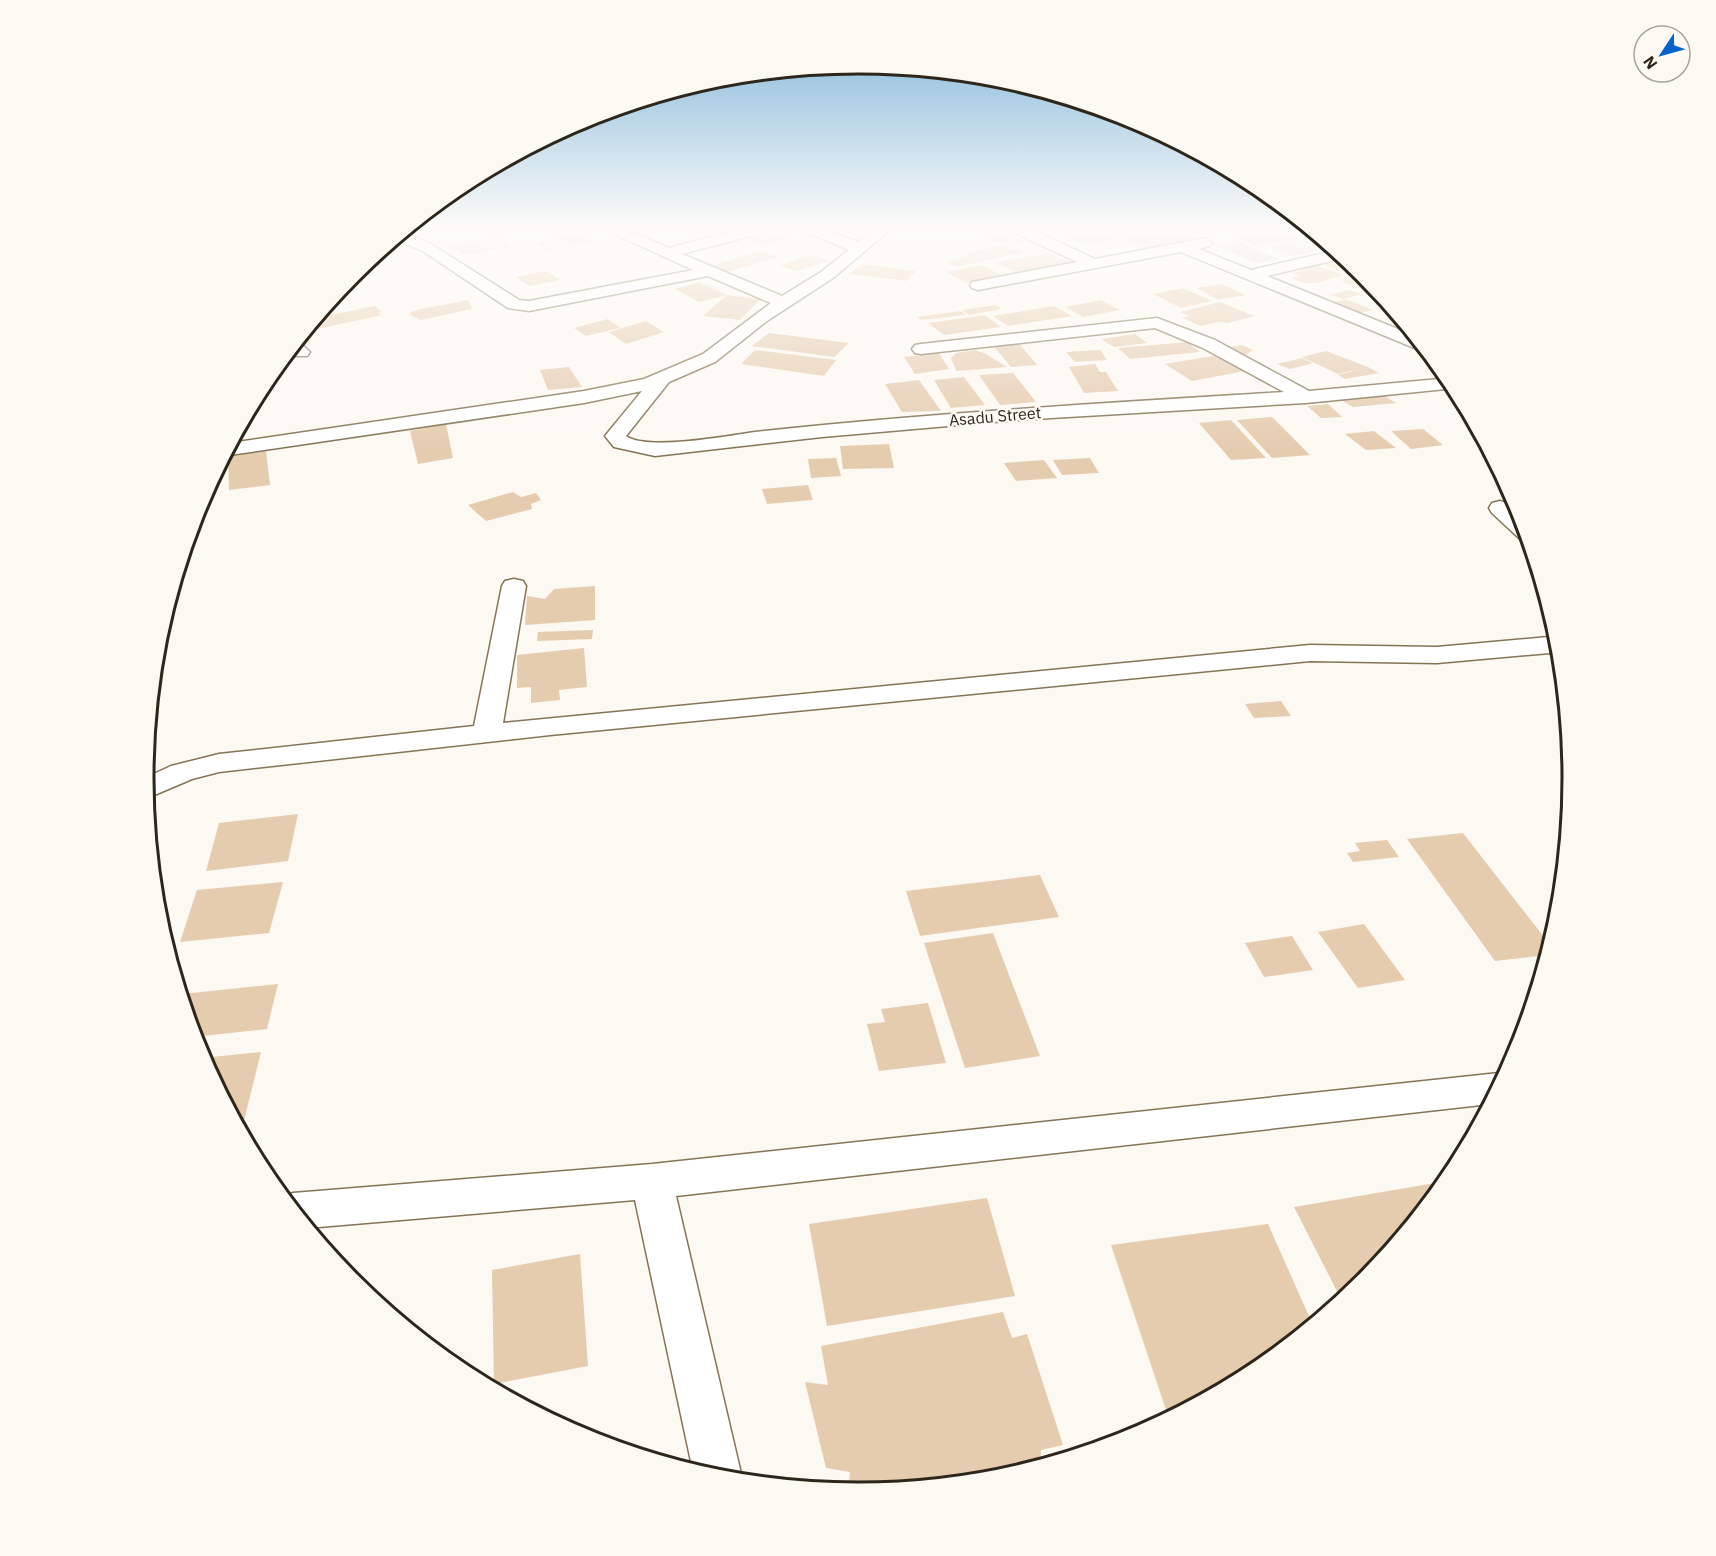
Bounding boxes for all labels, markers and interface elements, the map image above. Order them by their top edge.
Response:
north arrow [1632,24,1692,84]
text: N [1638,52,1661,73]
street label: Asadu Street [948,402,1042,430]

